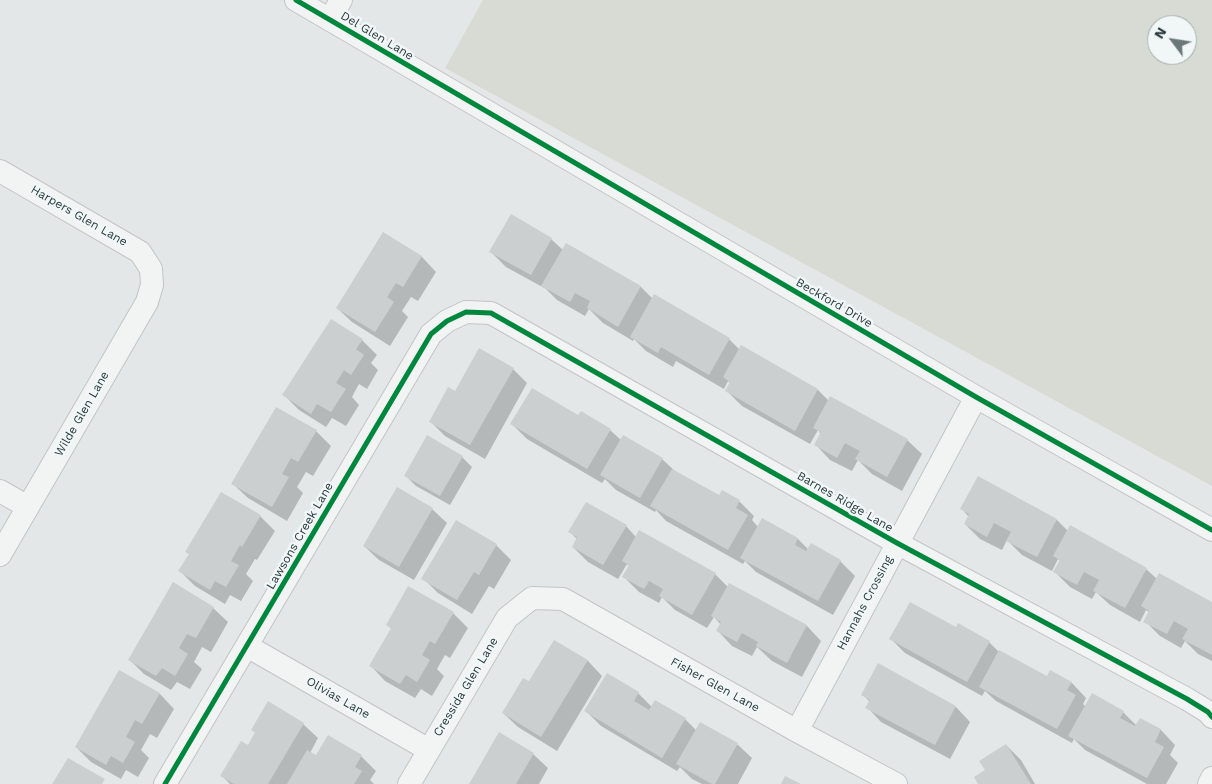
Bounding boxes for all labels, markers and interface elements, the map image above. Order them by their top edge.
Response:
street label: Del Glen Lane [338,9,416,63]
north arrow [1147,15,1197,65]
text: N [1150,24,1170,41]
street label: Harpers Glen Lane [28,183,130,249]
street label: Beckford Drive [793,275,875,331]
street label: Wilde Glen Lane [52,369,112,459]
street label: Barnes Ridge Lane [794,469,896,535]
street label: Lawsons Creek Lane [263,480,337,592]
street label: Hannahs Crossing [834,553,896,653]
street label: Cressida Glen Lane [431,635,501,739]
street label: Fisher Glen Lane [668,655,762,715]
street label: Olivias Lane [304,674,372,722]

